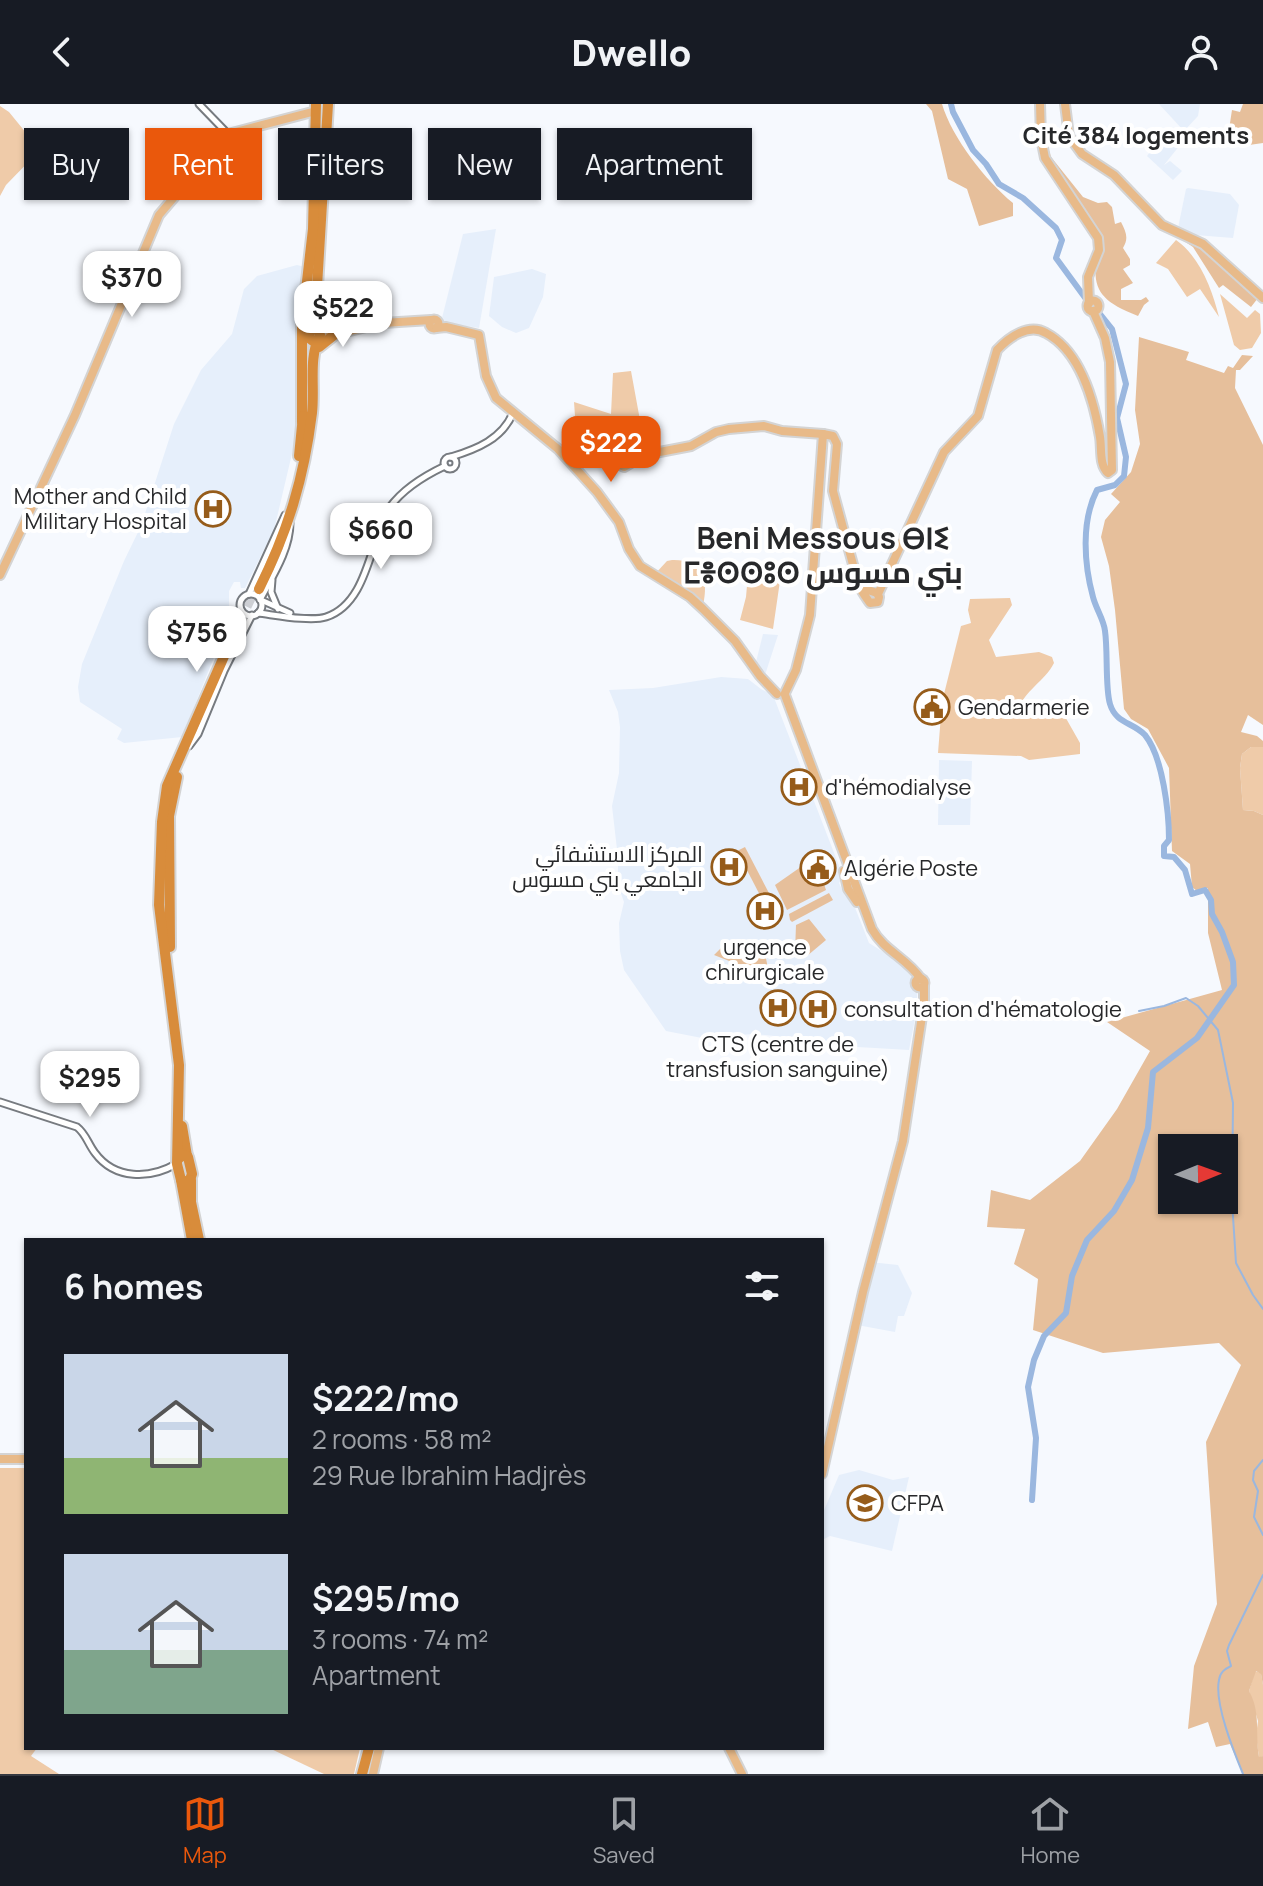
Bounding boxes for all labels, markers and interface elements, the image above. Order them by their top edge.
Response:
text: Dwello [572,28,691,77]
icon: back [40,30,84,74]
icon: person [1179,30,1223,74]
district label: Cité 384 logements [1023,118,1249,151]
chip: Buy [24,128,129,200]
chip: Rent [145,128,262,200]
chip: Filters [278,128,412,200]
chip: New [428,128,541,200]
chip: Apartment [557,128,752,200]
pin: $370 [85,251,179,319]
text: $370 [101,259,163,295]
pin: $522 [296,281,390,349]
text: $522 [312,289,374,325]
pin: $222 [564,416,658,484]
text: $222 [580,424,642,460]
place label: Mother and Child Military Hospital [14,481,187,536]
hospital icon: Mother and Child Military Hospital [194,490,232,528]
pin: $660 [334,503,428,571]
text: $660 [348,511,414,547]
district label: Beni Messous ⴱⵏⵉ ⵎⴻⵙⵙⵓⵙ بني مسوس [683,517,963,597]
pin: $756 [150,606,244,674]
text: $756 [166,614,228,650]
public building icon: Gendarmerie [913,688,951,726]
place label: Gendarmerie [958,692,1090,722]
hospital icon: d'hémodialyse [780,768,818,806]
place label: d'hémodialyse [825,772,972,802]
place label: المركز الاستشفائي الجامعي بني مسوس [512,839,703,896]
hospital icon: المركز الاستشفائي الجامعي بني مسوس [710,848,748,886]
public building icon: Algérie Poste [799,849,837,887]
place label: Algérie Poste [844,853,978,883]
hospital icon: urgence chirurgicale [746,892,784,930]
place label: urgence chirurgicale [705,932,825,987]
hospital icon: CTS (centre de transfusion sanguine) [759,989,797,1027]
hospital icon: consultation d'hématologie [799,990,837,1028]
place label: consultation d'hématologie [844,994,1122,1024]
place label: CTS (centre de transfusion sanguine) [666,1029,890,1084]
pin: $295 [43,1051,137,1119]
text: $295 [58,1059,122,1095]
north arrow [1158,1134,1238,1214]
map controls [1158,1134,1238,1214]
text: 6 homes [64,1263,203,1309]
icon: filters [740,1264,784,1308]
text: $222/mo [312,1375,459,1421]
icon: home [128,1386,224,1482]
text: 2 rooms · 58 m² [312,1421,492,1457]
text: 29 Rue Ibrahim Hadjrès [312,1457,586,1493]
school or university icon: CFPA [846,1484,884,1522]
place label: CFPA [891,1488,944,1518]
text: $295/mo [312,1575,460,1621]
icon: home [128,1586,224,1682]
text: 3 rooms · 74 m² [312,1621,488,1657]
text: Apartment [312,1657,441,1693]
tab: Map [183,1792,227,1870]
tab: Saved [593,1792,655,1870]
tab: Home [1021,1792,1080,1870]

